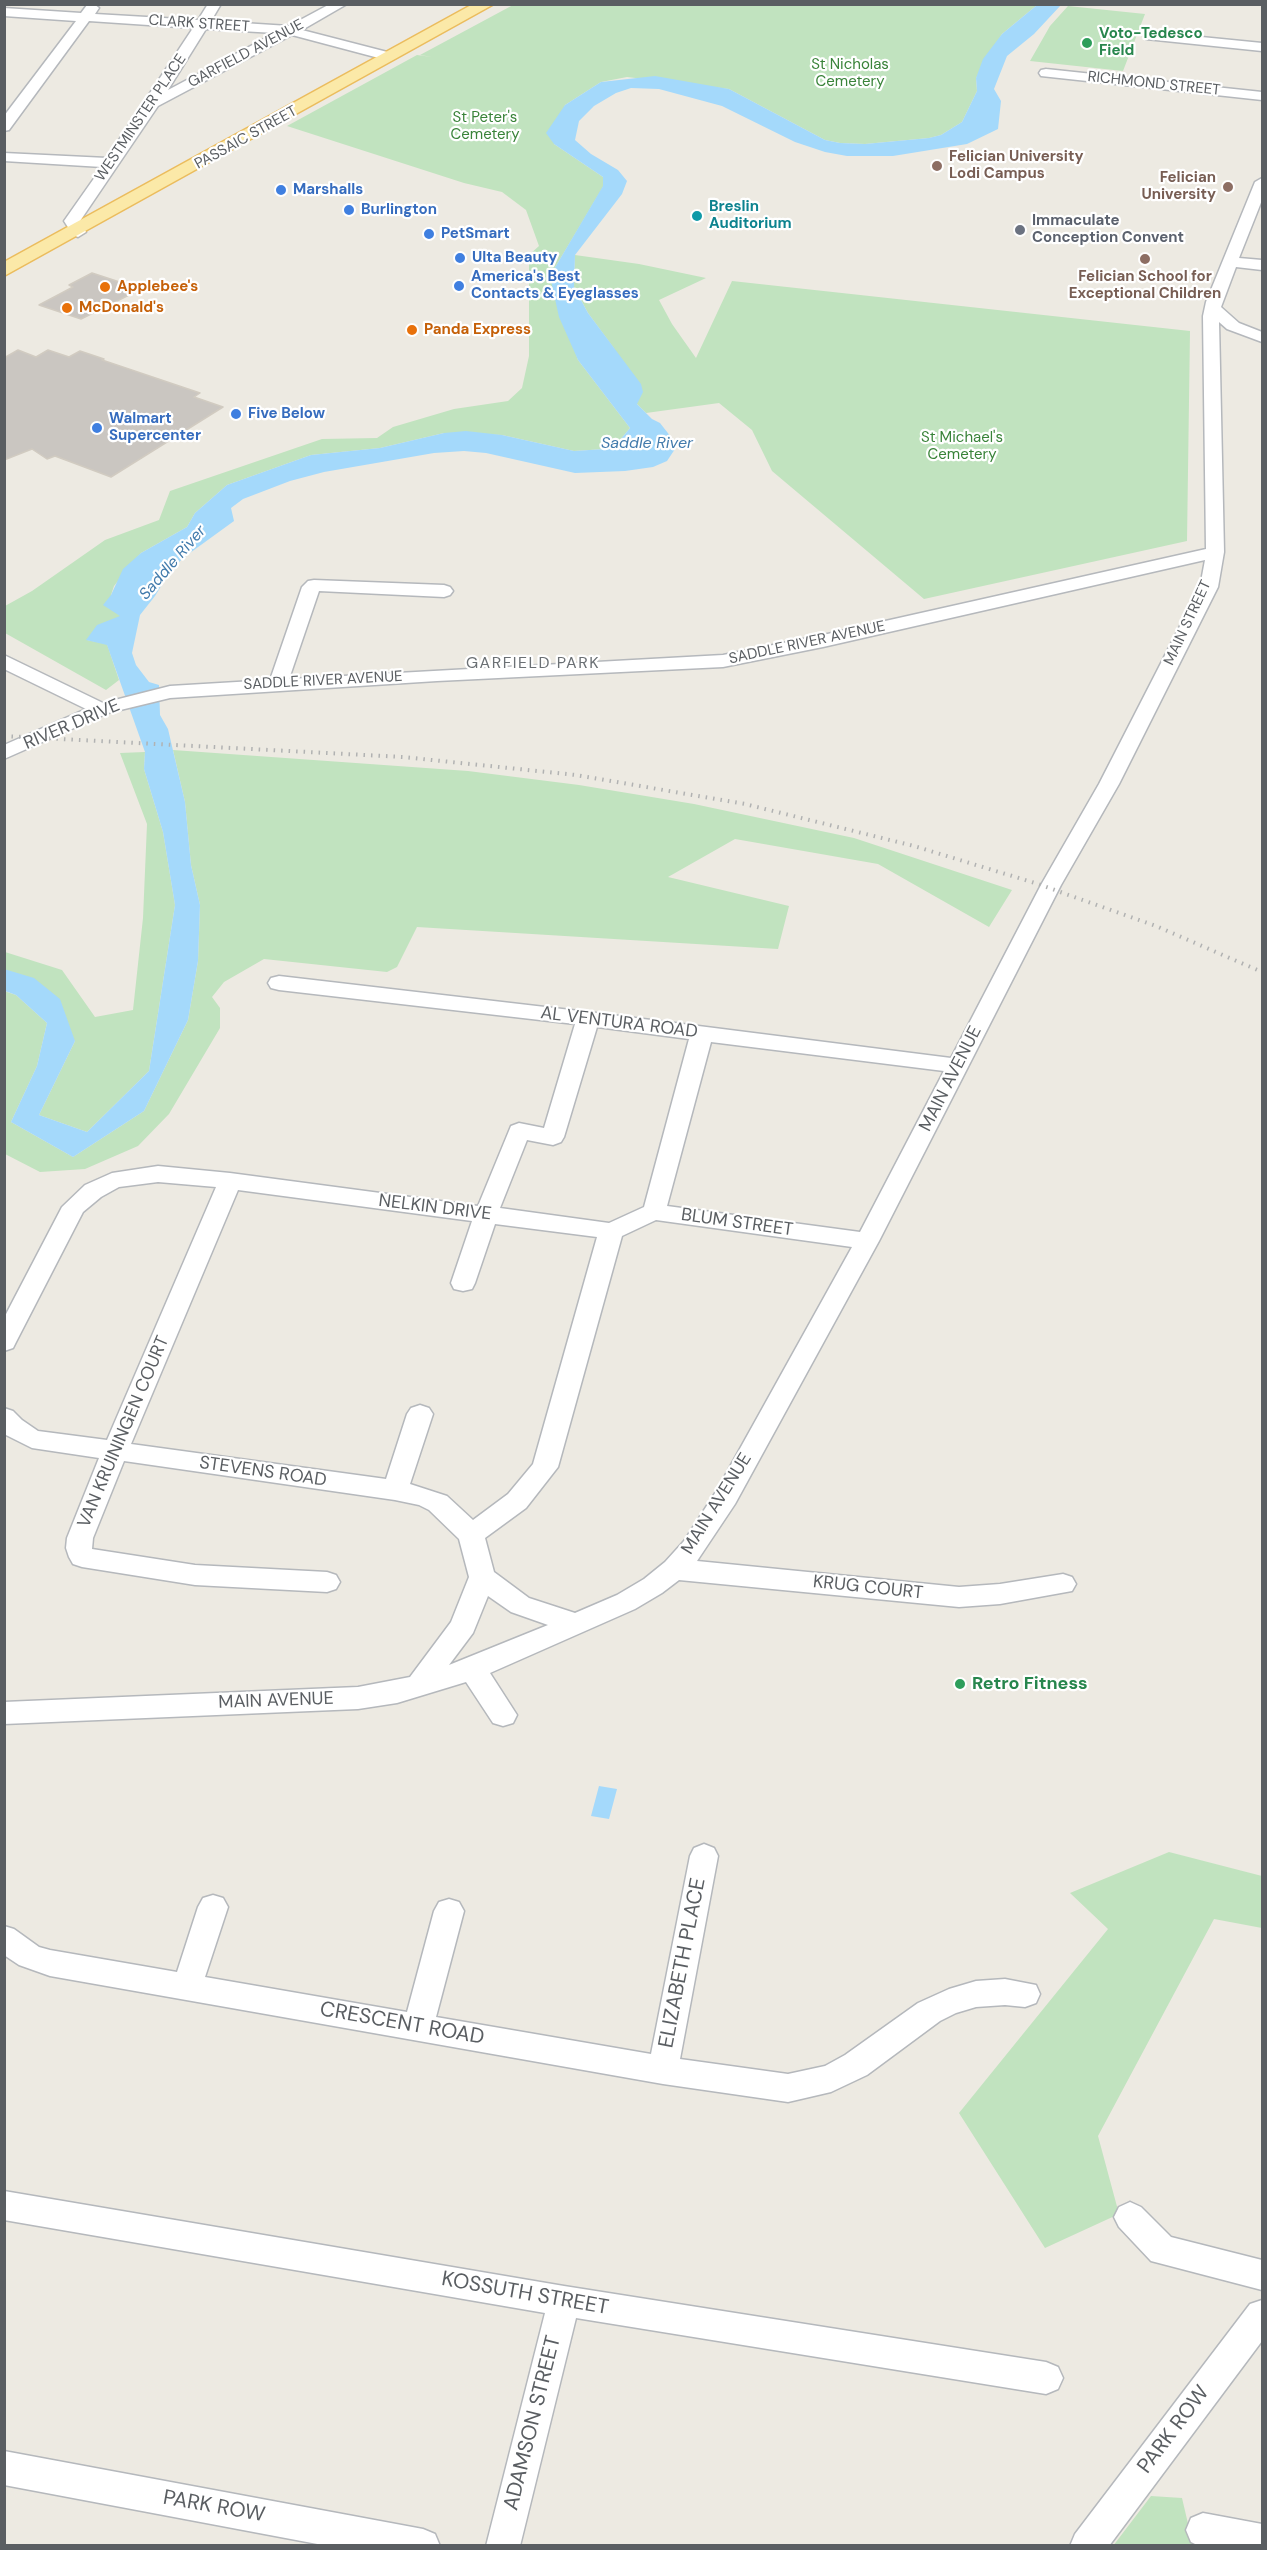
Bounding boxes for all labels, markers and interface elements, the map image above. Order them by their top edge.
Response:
street label: CLARK STREET [148,11,250,37]
street label: GARFIELD AVENUE [185,16,307,92]
place label: Voto-Tedesco Field [1099,25,1203,60]
marker: Voto-Tedesco Field [1080,36,1094,50]
street label: WESTMINSTER PLACE [92,51,190,185]
park label: St Nicholas Cemetery [811,56,889,91]
street label: RICHMOND STREET [1087,68,1221,100]
street label: PASSAIC STREET [192,102,300,174]
park label: St Peter's Cemetery [451,109,519,144]
place label: Felician University Lodi Campus [949,148,1083,183]
marker: Felician University Lodi Campus [930,159,944,173]
place label: Felician University [1141,169,1216,204]
marker: Felician University [1221,180,1235,194]
place label: Marshalls [293,181,363,199]
marker: Marshalls [274,183,288,197]
place label: Breslin Auditorium [709,198,792,233]
place label: Burlington [361,201,437,219]
marker: Burlington [342,203,356,217]
marker: Breslin Auditorium [690,209,704,223]
place label: Immaculate Conception Convent [1032,212,1184,247]
marker: Immaculate Conception Convent [1013,223,1027,237]
place label: PetSmart [441,225,510,243]
marker: PetSmart [422,227,436,241]
place label: Ulta Beauty [472,249,557,267]
marker: Ulta Beauty [453,251,467,265]
marker: Felician School for Exceptional Children [1138,252,1152,266]
place label: America's Best Contacts & Eyeglasses [471,268,639,303]
place label: Felician School for Exceptional Children [1069,268,1221,303]
place label: Applebee's [117,278,198,296]
marker: America's Best Contacts & Eyeglasses [452,279,466,293]
marker: Applebee's [98,280,112,294]
place label: McDonald's [79,299,164,317]
marker: McDonald's [60,301,74,315]
place label: Panda Express [424,321,531,339]
marker: Panda Express [405,323,419,337]
place label: Five Below [248,405,325,423]
marker: Five Below [229,407,243,421]
place label: Walmart Supercenter [109,410,201,445]
marker: Walmart Supercenter [90,421,104,435]
park label: St Michael's Cemetery [921,429,1003,464]
water label: Saddle River [601,434,693,454]
water label: Saddle River [136,522,210,604]
street label: MAIN STREET [1160,578,1216,668]
street label: SADDLE RIVER AVENUE [727,618,887,668]
district label: GARFIELD PARK [466,654,600,674]
street label: SADDLE RIVER AVENUE [243,668,403,694]
street label: RIVER DRIVE [21,695,123,755]
street label: AL VENTURA ROAD [539,1003,699,1043]
street label: MAIN AVENUE [915,1023,987,1135]
street label: NELKIN DRIVE [377,1190,493,1226]
street label: BLUM STREET [680,1204,794,1242]
street label: VAN KRUININGEN COURT [74,1333,174,1531]
street label: MAIN AVENUE [677,1449,757,1559]
street label: STEVENS ROAD [198,1452,328,1492]
street label: KRUG COURT [812,1571,924,1605]
place label: Retro Fitness [972,1673,1088,1695]
marker: Retro Fitness [953,1677,967,1691]
street label: MAIN AVENUE [218,1688,334,1714]
street label: ELIZABETH PLACE [654,1876,712,2050]
street label: CRESCENT ROAD [318,1997,486,2051]
street label: KOSSUTH STREET [440,2267,610,2321]
street label: ADAMSON STREET [499,2333,567,2513]
street label: PARK ROW [1133,2381,1215,2479]
street label: PARK ROW [161,2486,267,2528]

